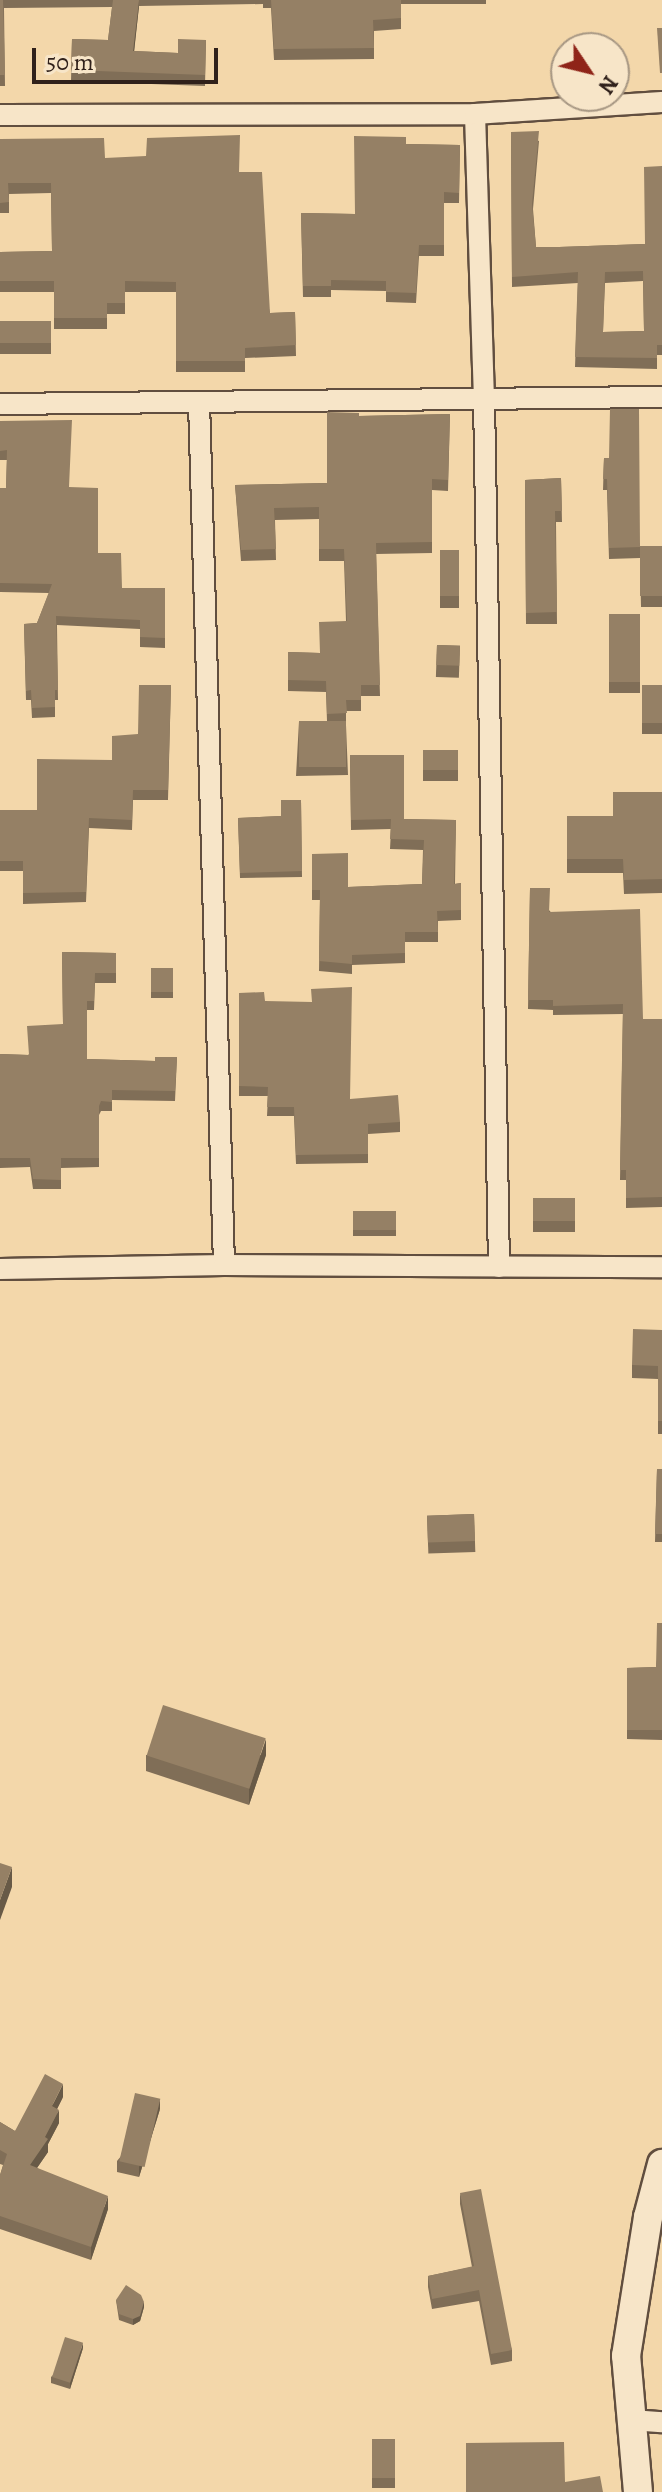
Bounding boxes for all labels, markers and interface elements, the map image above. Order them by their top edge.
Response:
scale bar [36,32,222,82]
north arrow [550,32,630,112]
text: 50 m [46,46,94,78]
text: N [591,69,625,100]

